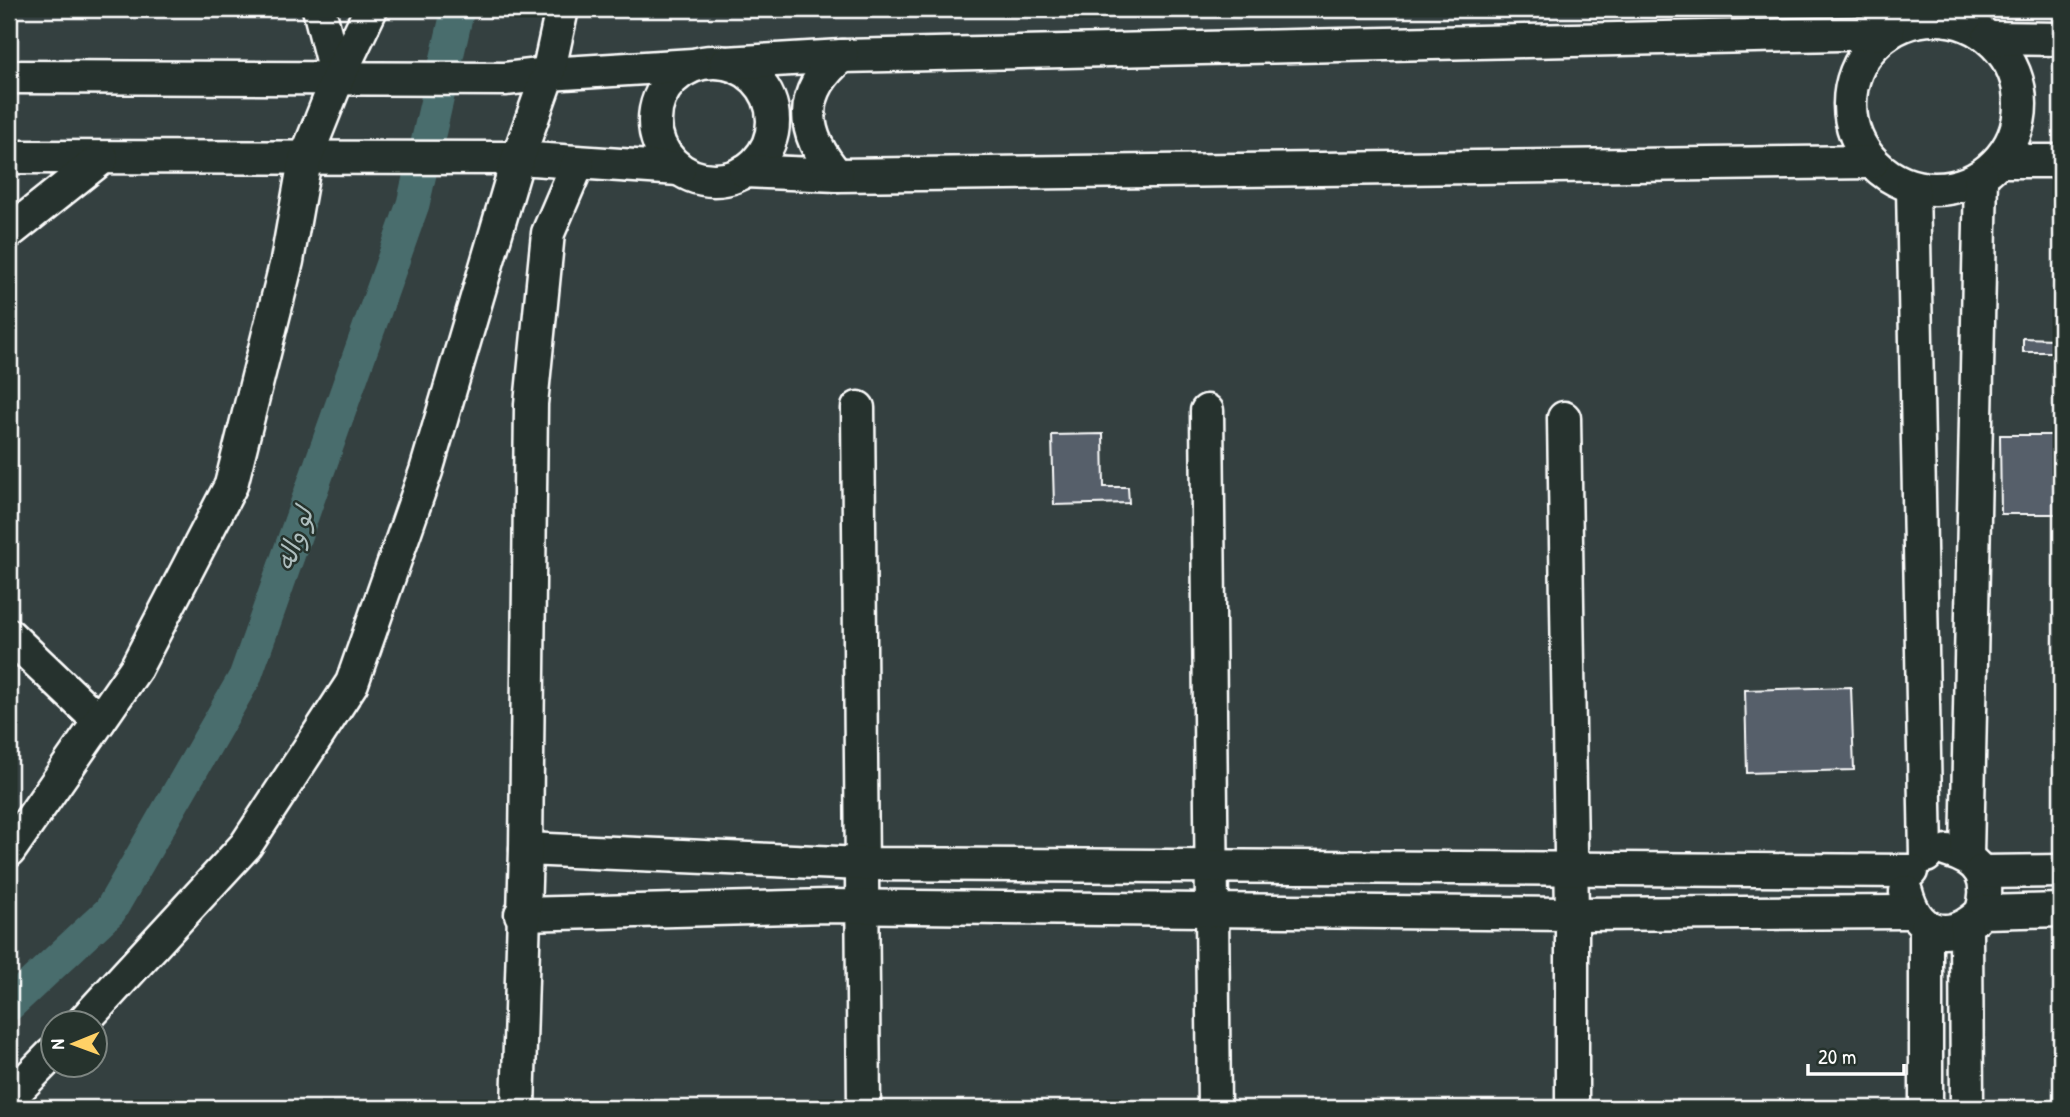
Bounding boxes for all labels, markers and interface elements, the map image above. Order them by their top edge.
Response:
water label: لو واله [267,499,322,575]
north arrow [38,1009,108,1078]
scale bar [1808,1033,1904,1077]
text: N [44,1039,70,1050]
text: 20 m [1818,1042,1856,1071]

